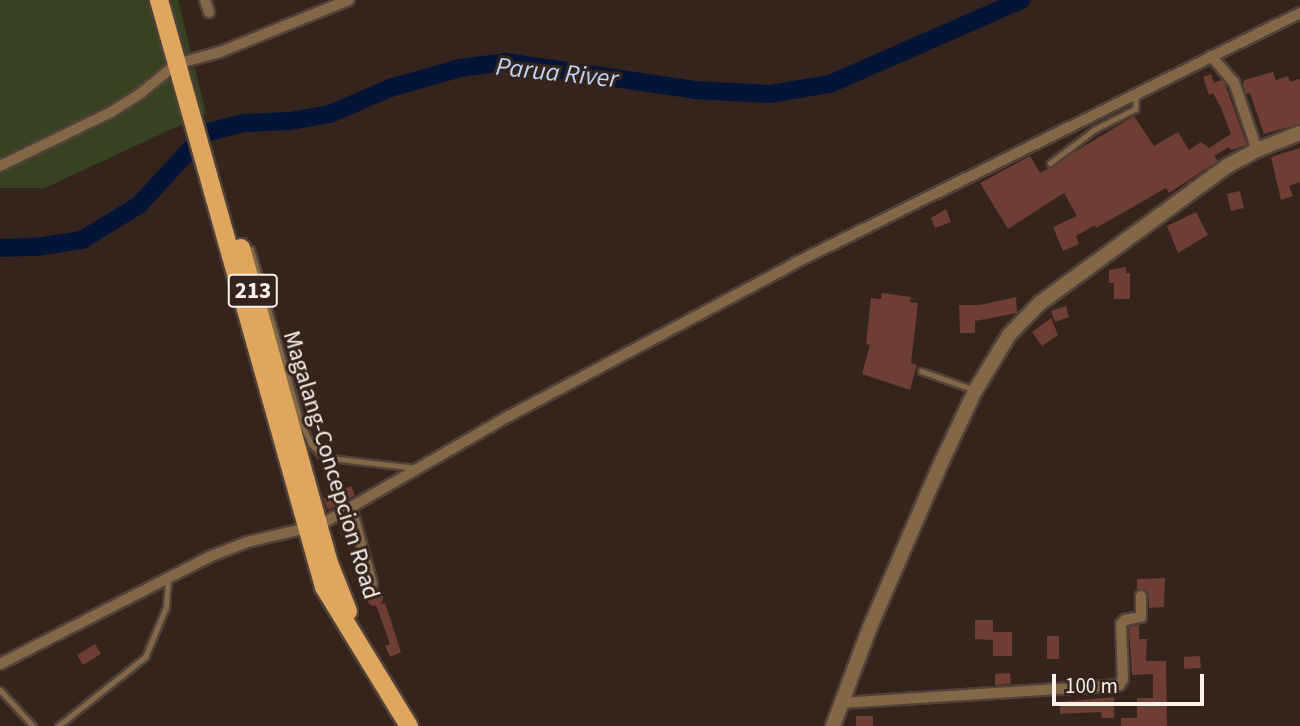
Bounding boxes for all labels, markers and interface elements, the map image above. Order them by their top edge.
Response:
water label: Parua River [494,51,620,95]
road number: 213 [227,272,279,310]
street label: Magalang-Concepcion Road [276,327,386,603]
scale bar [1055,660,1207,704]
text: 100 m [1065,671,1118,701]

